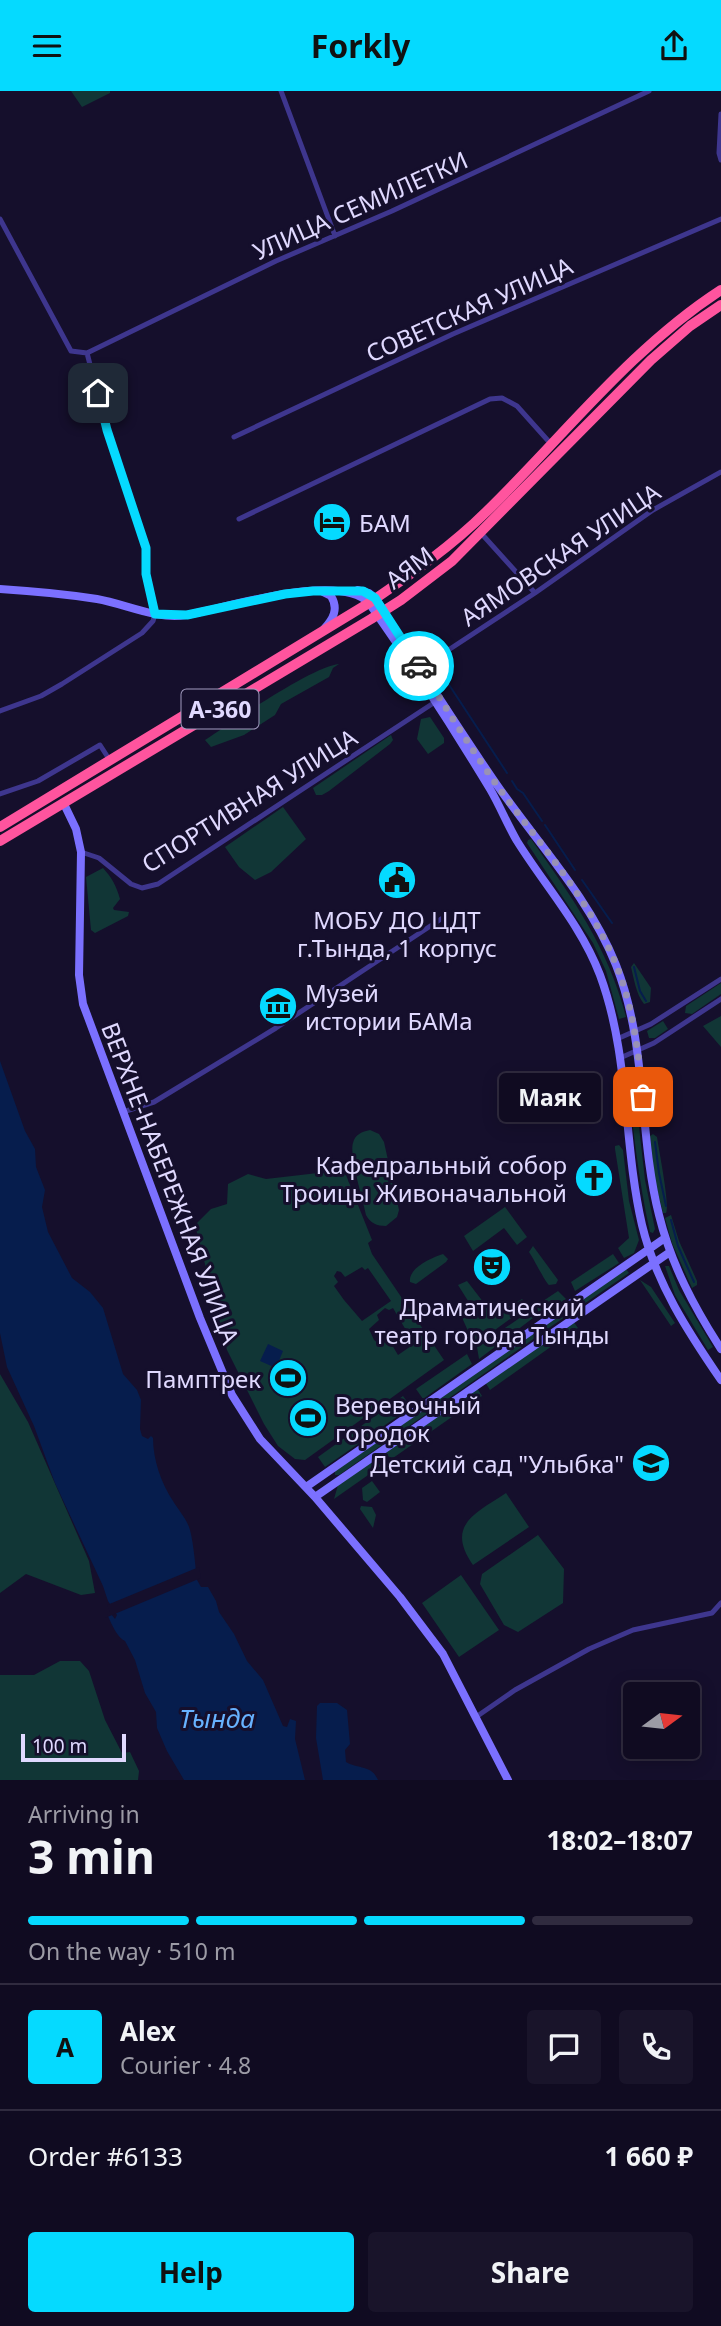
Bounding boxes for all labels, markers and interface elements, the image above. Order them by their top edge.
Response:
text: Forkly [311,24,410,67]
icon: menu [28,27,66,65]
icon: share [655,27,693,65]
street label: УЛИЦА СЕМИЛЕТКИ [247,143,473,267]
street label: СОВЕТСКАЯ УЛИЦА [361,248,578,369]
pin [68,363,128,423]
icon: home [79,374,117,412]
street label: АЯМОВСКАЯ УЛИЦА [454,474,667,633]
hotel icon: БАМ [311,501,353,543]
place label: БАМ [359,506,411,539]
street label: АЯМ [378,538,440,596]
courier [384,631,454,701]
icon: car [400,647,438,685]
road number: А-360 [182,689,258,729]
street label: СПОРТИВНАЯ УЛИЦА [135,720,364,880]
public building icon: МОБУ ДО ЦДТ г.Тында, 1 корпус [376,859,418,901]
place label: МОБУ ДО ЦДТ г.Тында, 1 корпус [297,903,497,964]
place label: Музей истории БАМа [305,976,473,1037]
museum icon: Музей истории БАМа [257,985,299,1027]
street label: ВЕРХНЕ-НАБЕРЕЖНАЯ УЛИЦА [94,1017,248,1349]
pin [613,1067,673,1127]
callout: Маяк [500,1073,601,1121]
icon: bag [624,1078,662,1116]
text: Маяк [518,1081,582,1113]
place label: Кафедральный собор Троицы Живоначальной [280,1148,567,1209]
church icon: Кафедральный собор Троицы Живоначальной [573,1157,615,1199]
theatre icon: Драматический театр города Тынды [471,1246,513,1288]
place label: Драматический театр города Тынды [375,1290,609,1351]
sports icon: Памптрек [267,1357,309,1399]
place label: Памптрек [145,1362,261,1395]
place label: Веревочный городок [335,1388,481,1449]
sports icon: Веревочный городок [287,1397,329,1439]
school or university icon: Детский сад "Улыбка" [630,1442,672,1484]
place label: Детский сад "Улыбка" [370,1447,624,1480]
north arrow [623,1682,700,1759]
map controls [623,1682,700,1759]
water label: Тында [179,1700,255,1736]
scale bar [21,1731,126,1763]
text: 100 m [32,1733,87,1759]
text: Arriving in [28,1798,140,1830]
text: 18:02–18:07 [546,1822,693,1858]
text: 3 min [28,1825,155,1887]
text: On the way · 510 m [28,1935,235,1967]
button: chat [527,2010,601,2084]
button: phone [619,2010,693,2084]
text: Alex [120,2013,176,2049]
text: A [56,2029,74,2065]
text: Courier · 4.8 [120,2049,251,2081]
text: Order #6133 [28,2138,183,2174]
text: 1 660 ₽ [604,2138,693,2174]
button: Help [28,2232,354,2312]
button: Share [368,2232,693,2312]

